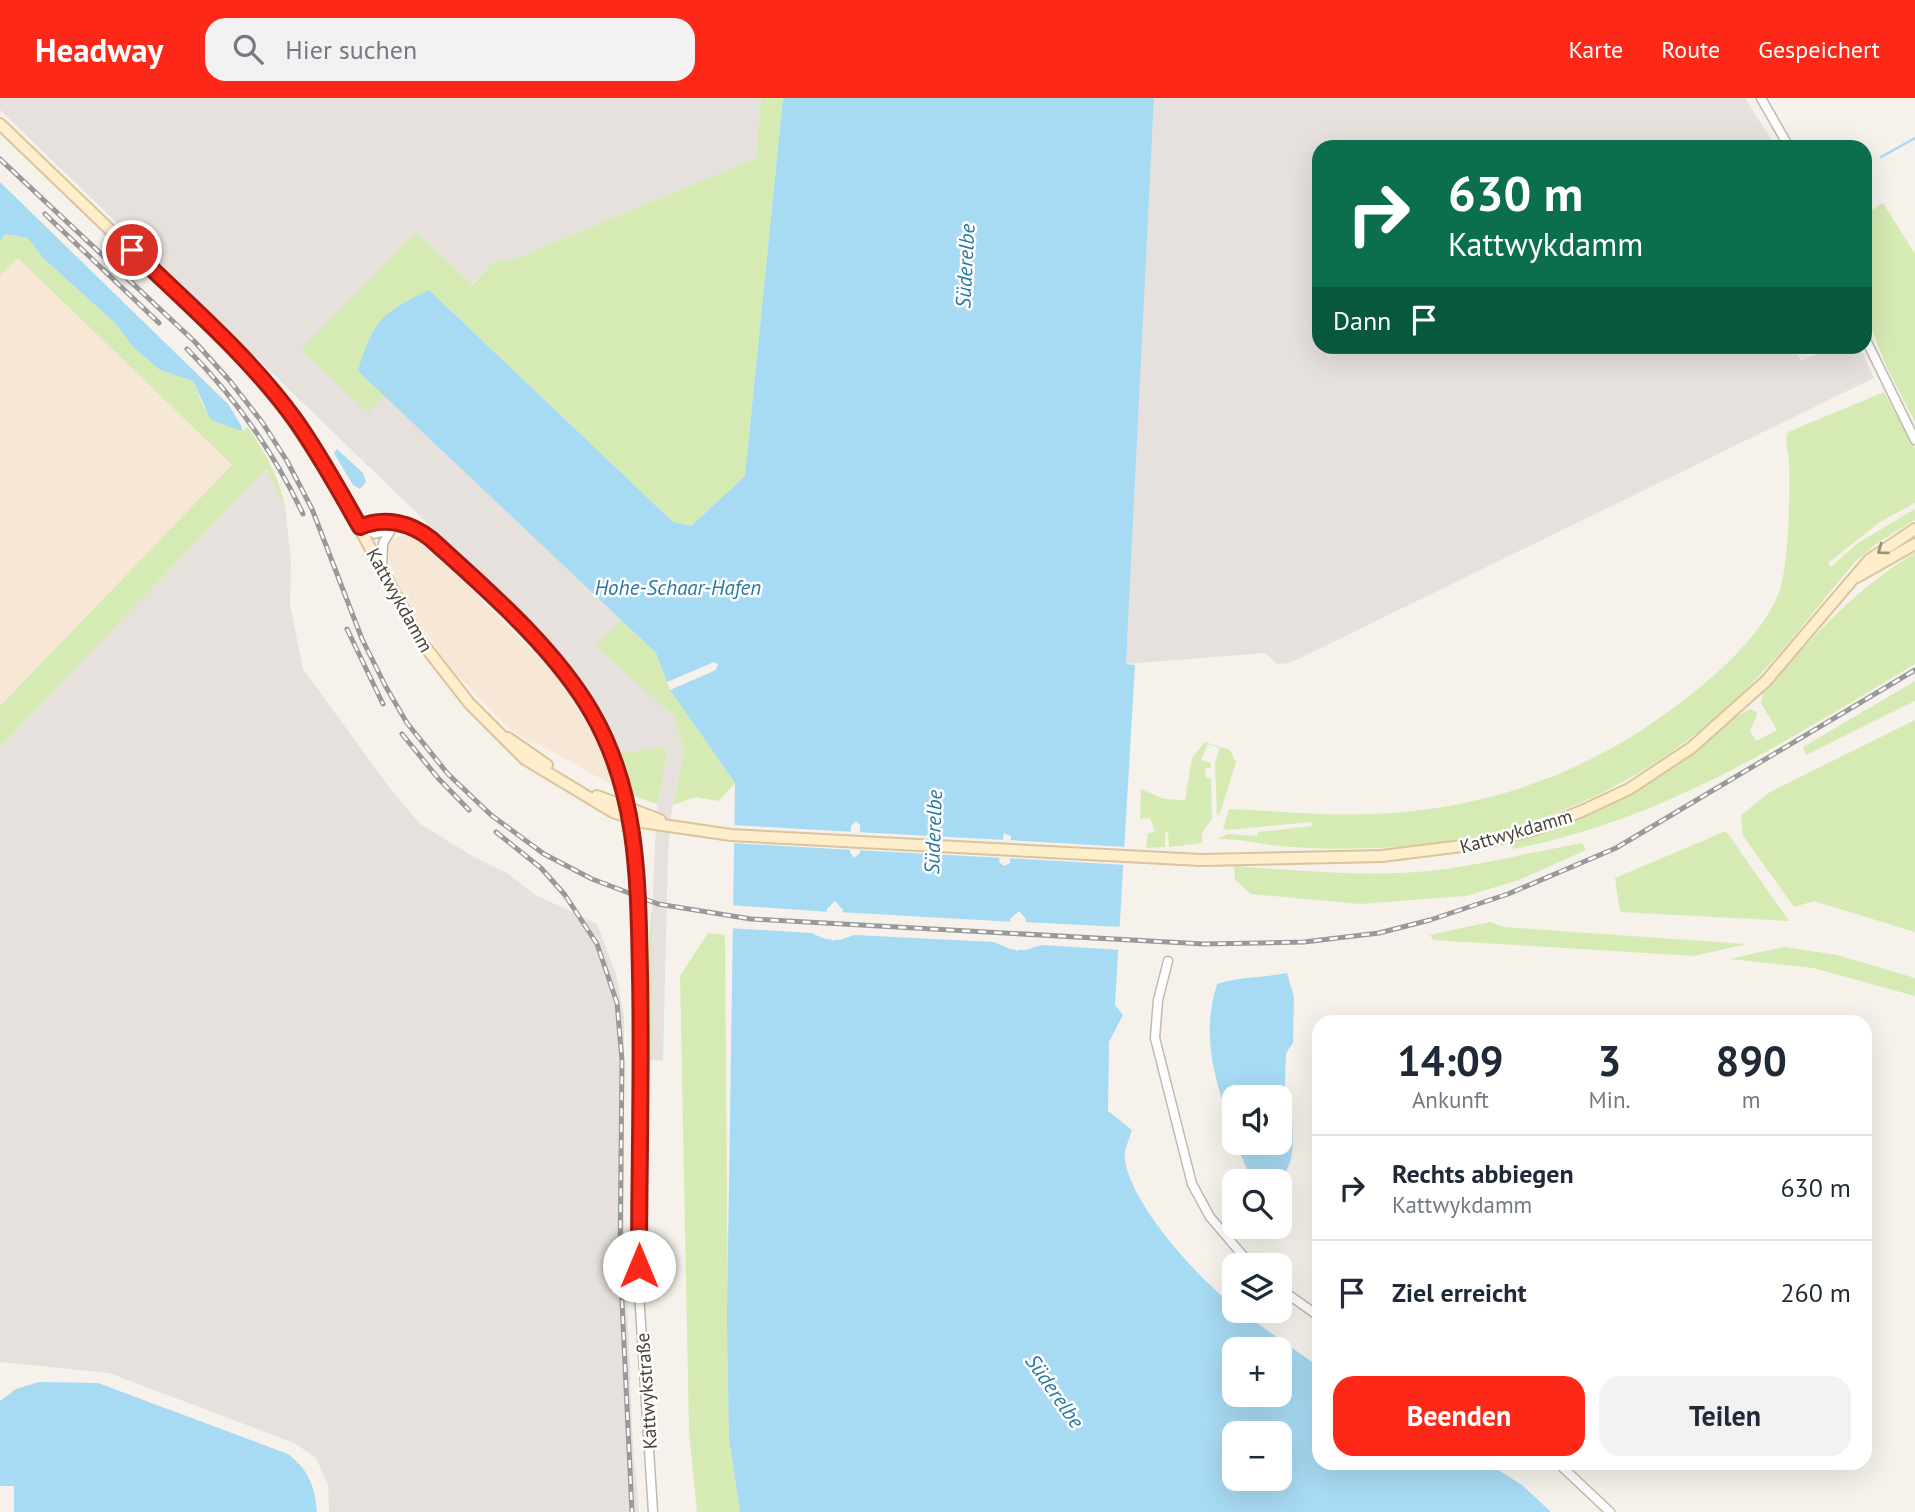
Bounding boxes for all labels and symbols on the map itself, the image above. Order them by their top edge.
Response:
pin [102,220,162,280]
water label: Süderelbe [949,223,981,309]
one-way arrow [1877,542,1890,555]
street label: Kattwykdamm [361,543,439,657]
water label: Hohe-Schaar-Hafen [595,574,761,601]
water label: Süderelbe [918,789,948,875]
street label: Kattwykdamm [1457,803,1575,859]
position arrow [602,1229,676,1303]
street label: Kattwykstraße [630,1332,662,1450]
water label: Süderelbe [1020,1349,1091,1434]

